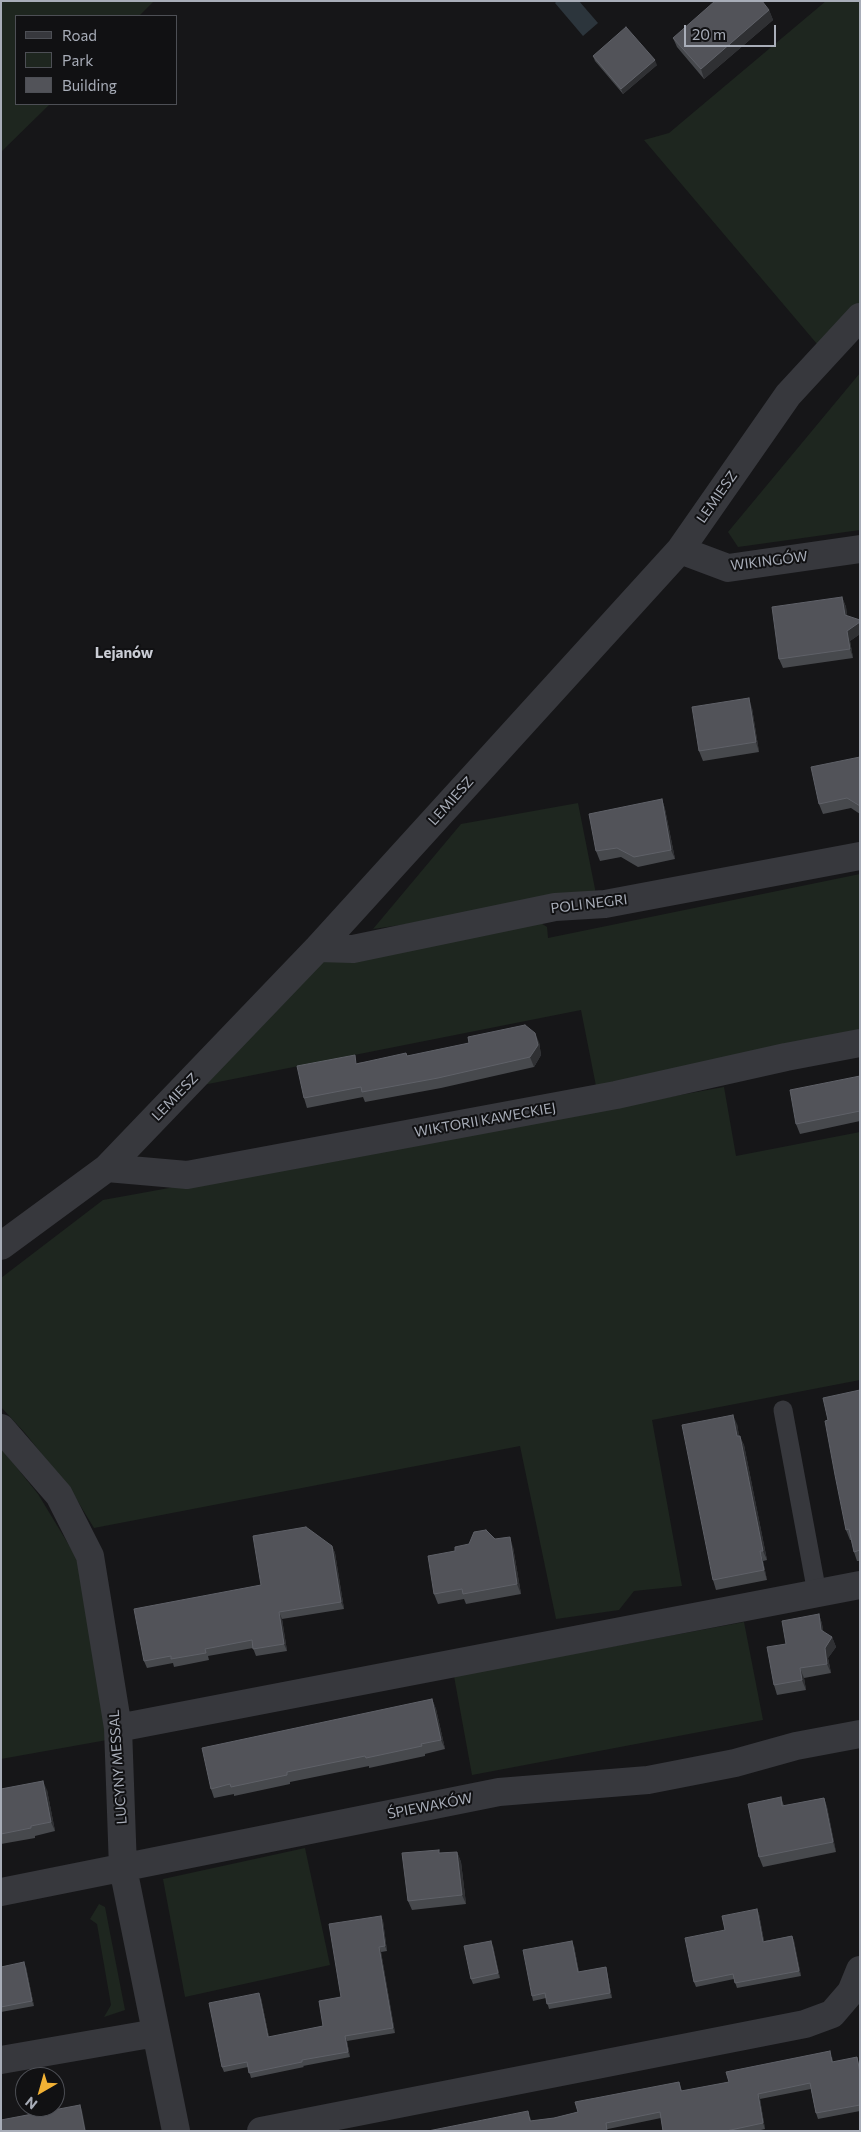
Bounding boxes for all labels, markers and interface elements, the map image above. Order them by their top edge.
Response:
legend [15,15,178,105]
scale bar [686,15,778,47]
text: 20 m [692,25,726,43]
text: Road [62,26,97,44]
text: Park [62,51,93,69]
text: Building [62,76,117,94]
street label: LEMIESZ [693,468,741,526]
street label: WIKINGÓW [729,548,809,574]
district label: Lejanów [95,644,153,662]
street label: LEMIESZ [425,773,477,829]
street label: POLI NEGRI [550,891,628,917]
street label: LEMIESZ [148,1070,202,1124]
street label: WIKTORII KAWECKIEJ [413,1099,557,1141]
street label: LUCYNY MESSAL [106,1709,130,1825]
street label: ŚPIEWAKÓW [386,1790,474,1822]
north arrow [15,2067,65,2117]
text: N [22,2093,40,2113]

